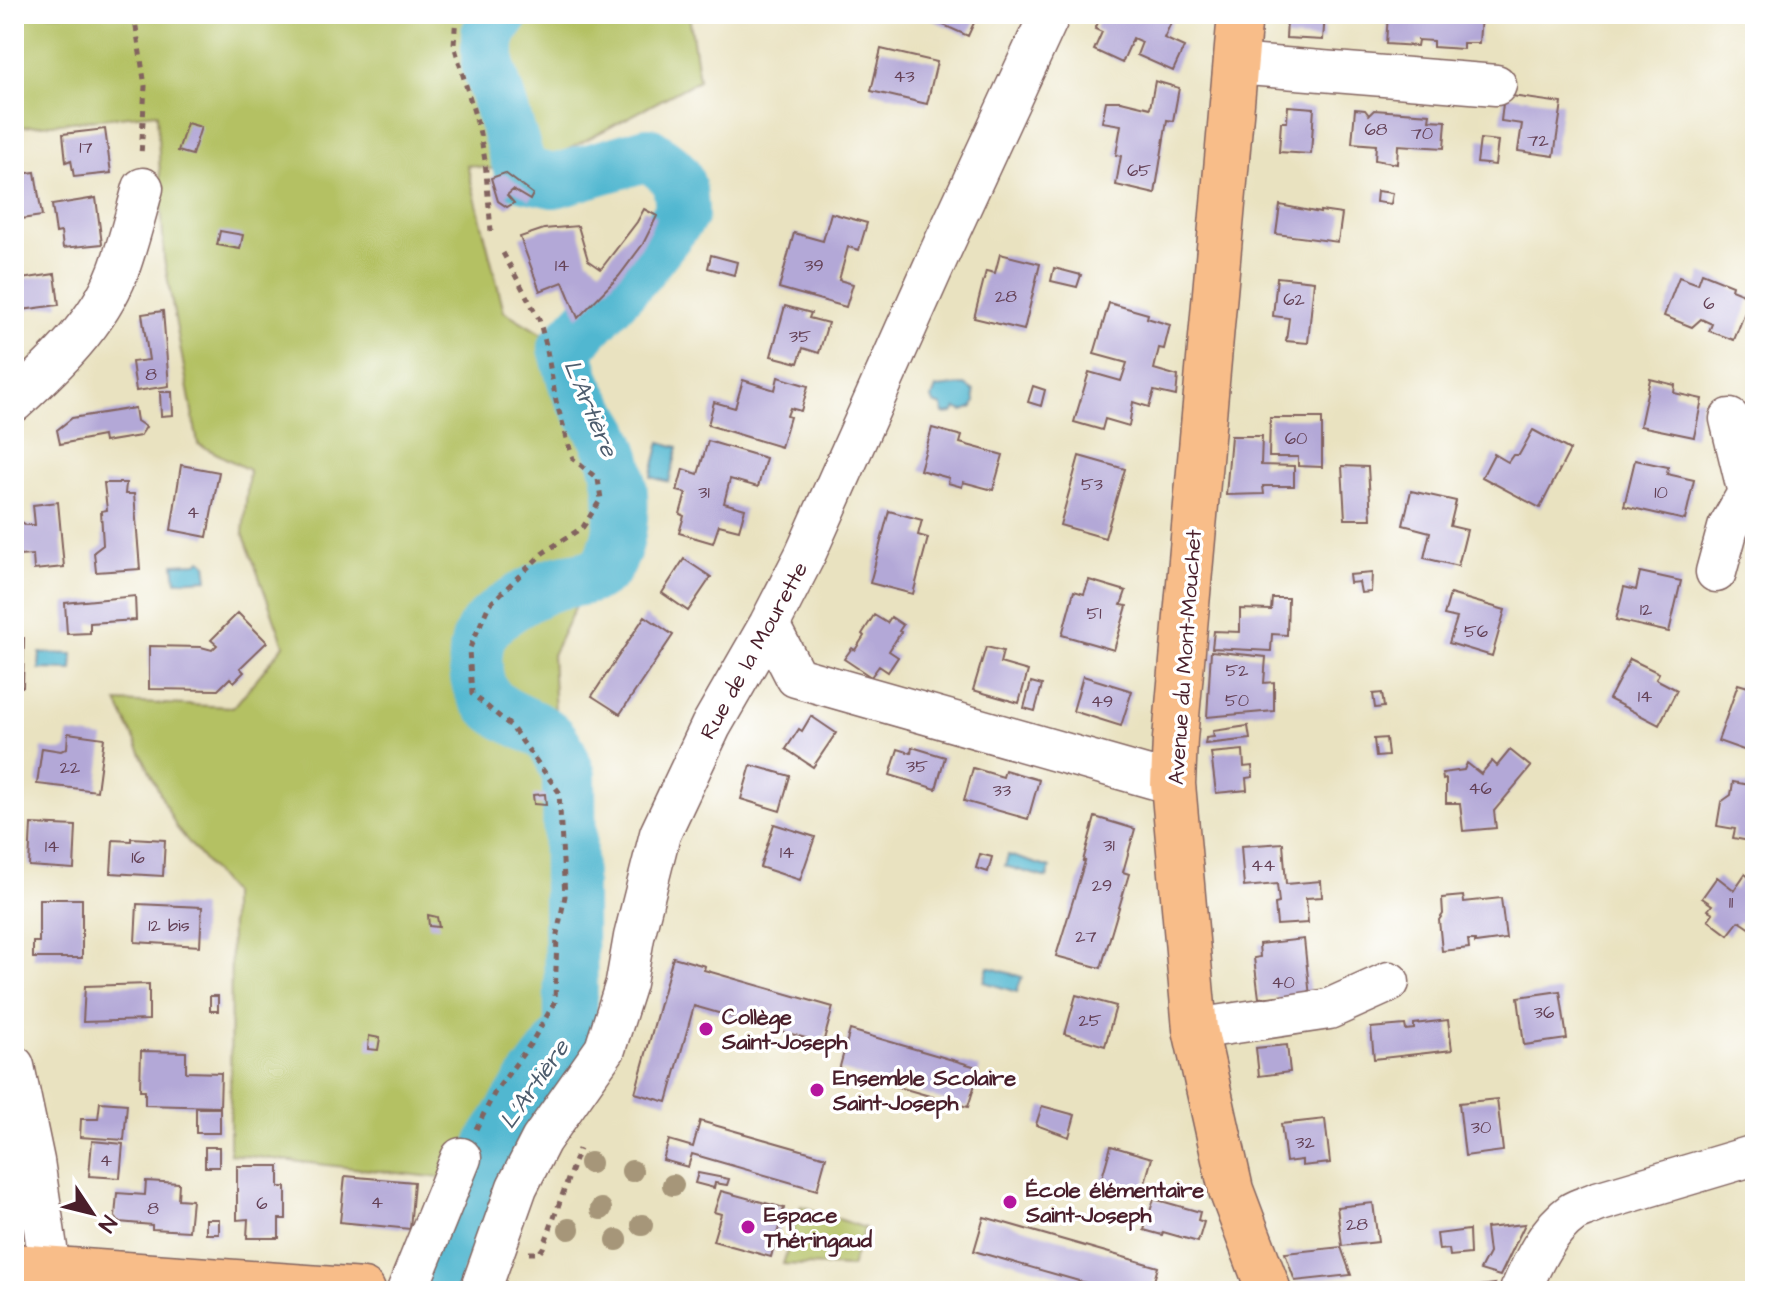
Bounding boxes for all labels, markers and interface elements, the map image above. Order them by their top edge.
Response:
house number: 43 [893,64,915,89]
house number: 68 [1365,117,1388,142]
house number: 70 [1411,121,1433,146]
house number: 72 [1527,128,1549,153]
house number: 17 [79,135,93,160]
house number: 65 [1127,158,1151,183]
house number: 14 [555,253,569,278]
house number: 39 [804,253,824,278]
house number: 28 [995,284,1017,309]
house number: 62 [1283,287,1305,312]
house number: 6 [1703,291,1715,316]
house number: 35 [789,324,811,349]
water label: L'Artière [555,355,626,463]
house number: 8 [145,362,157,387]
house number: 60 [1285,426,1307,451]
house number: 53 [1081,472,1103,497]
house number: 31 [698,480,710,505]
house number: 10 [1654,480,1668,505]
house number: 4 [187,500,199,525]
street label: Avenue du Mont-Mouchet [1161,528,1210,786]
street label: Rue de la Mourette [693,556,816,745]
house number: 12 [1640,597,1653,622]
house number: 51 [1086,601,1102,626]
house number: 56 [1464,619,1488,644]
house number: 52 [1225,658,1249,683]
house number: 14 [1638,684,1652,709]
house number: 50 [1225,688,1249,713]
house number: 49 [1091,689,1113,714]
house number: 35 [906,754,928,779]
house number: 22 [60,755,81,780]
house number: 46 [1468,776,1492,801]
house number: 33 [993,778,1011,803]
house number: 31 [1103,833,1115,858]
house number: 14 [45,834,59,859]
house number: 14 [780,840,794,865]
house number: 16 [131,845,145,870]
house number: 44 [1251,853,1275,878]
house number: 29 [1092,873,1112,898]
house number: 11 [1729,890,1733,915]
house number: 12 bis [148,913,190,938]
house number: 27 [1075,924,1097,949]
house number: 40 [1271,970,1295,995]
house number: 36 [1534,1000,1554,1025]
place label: Collège Saint-Joseph [721,1002,849,1058]
house number: 25 [1078,1008,1102,1033]
marker: Collège Saint-Joseph [697,1020,715,1038]
water label: L'Artière [492,1032,578,1136]
place label: Ensemble Scolaire Saint-Joseph [832,1063,1016,1119]
marker: Ensemble Scolaire Saint-Joseph [808,1081,826,1099]
house number: 30 [1471,1115,1491,1140]
house number: 32 [1295,1130,1315,1155]
house number: 4 [100,1148,112,1173]
north arrow [52,1173,132,1253]
place label: École élémentaire Saint-Joseph [1025,1175,1204,1231]
house number: 4 [371,1190,383,1215]
house number: 6 [256,1191,268,1216]
marker: École élémentaire Saint-Joseph [1001,1193,1019,1211]
house number: 8 [147,1196,159,1221]
place label: Espace Théringaud [763,1200,873,1257]
text: N [90,1209,124,1238]
house number: 28 [1346,1212,1368,1237]
marker: Espace Théringaud [739,1218,757,1236]

